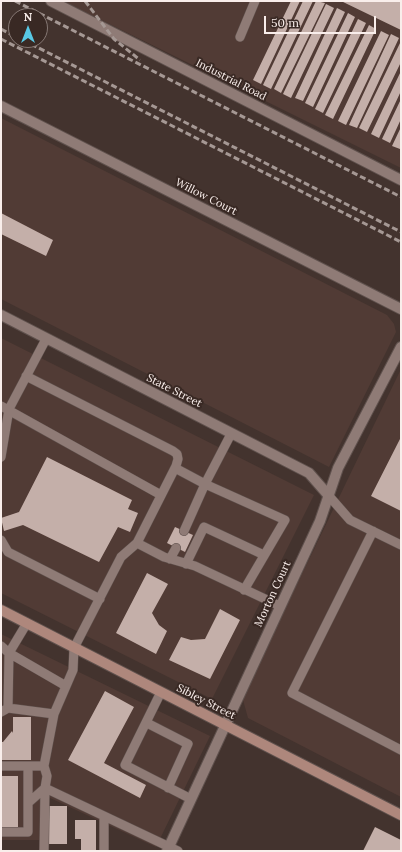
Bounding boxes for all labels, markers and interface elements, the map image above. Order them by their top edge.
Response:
north arrow [8,8,48,48]
scale bar [266,8,378,34]
text: N [24,10,32,24]
text: 50 m [271,15,299,30]
street label: Industrial Road [193,56,269,104]
street label: Willow Court [173,176,239,218]
street label: State Street [144,371,204,411]
street label: Morton Court [252,559,294,629]
street label: Sibley Street [174,681,238,723]

